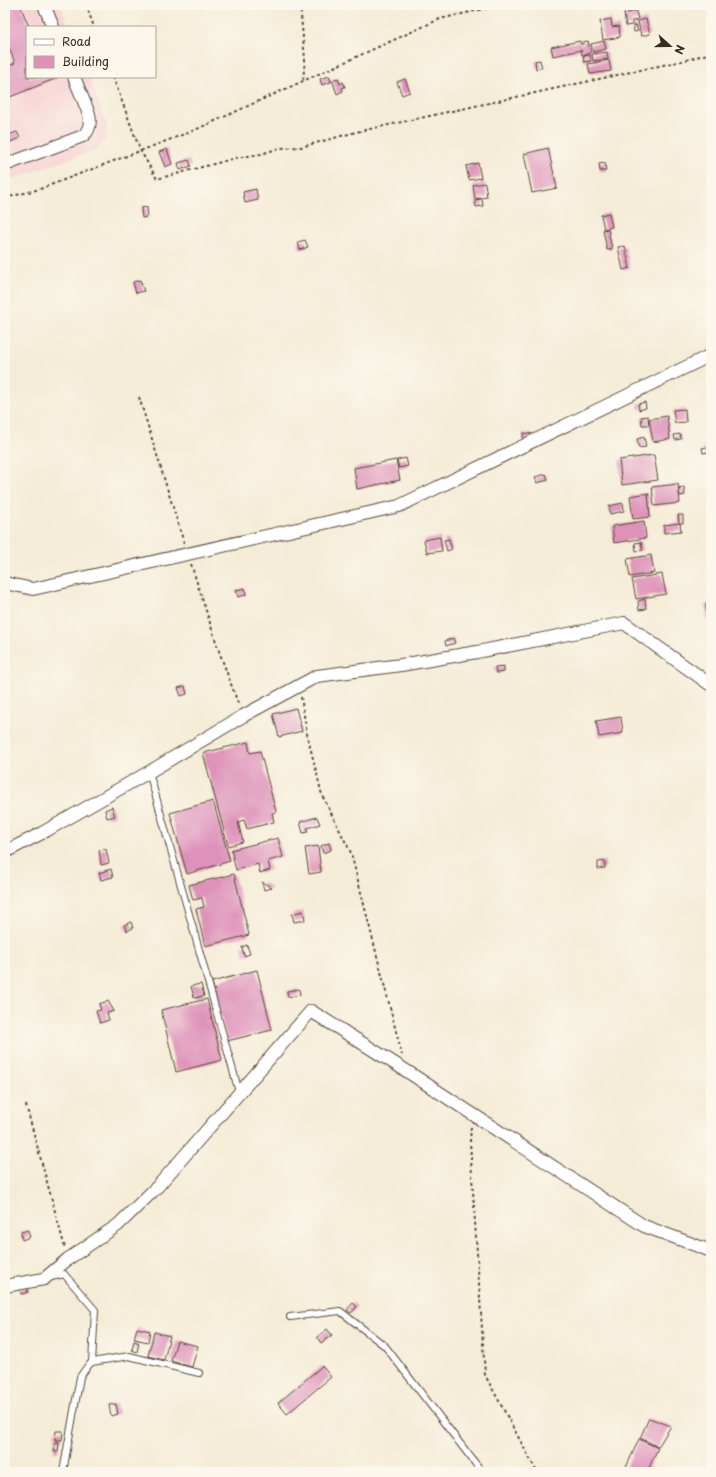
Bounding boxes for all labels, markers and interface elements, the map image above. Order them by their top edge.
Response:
legend [26,26,156,78]
north arrow [650,26,690,66]
text: Road [62,32,91,50]
text: N [670,43,689,57]
text: Building [62,52,109,70]

